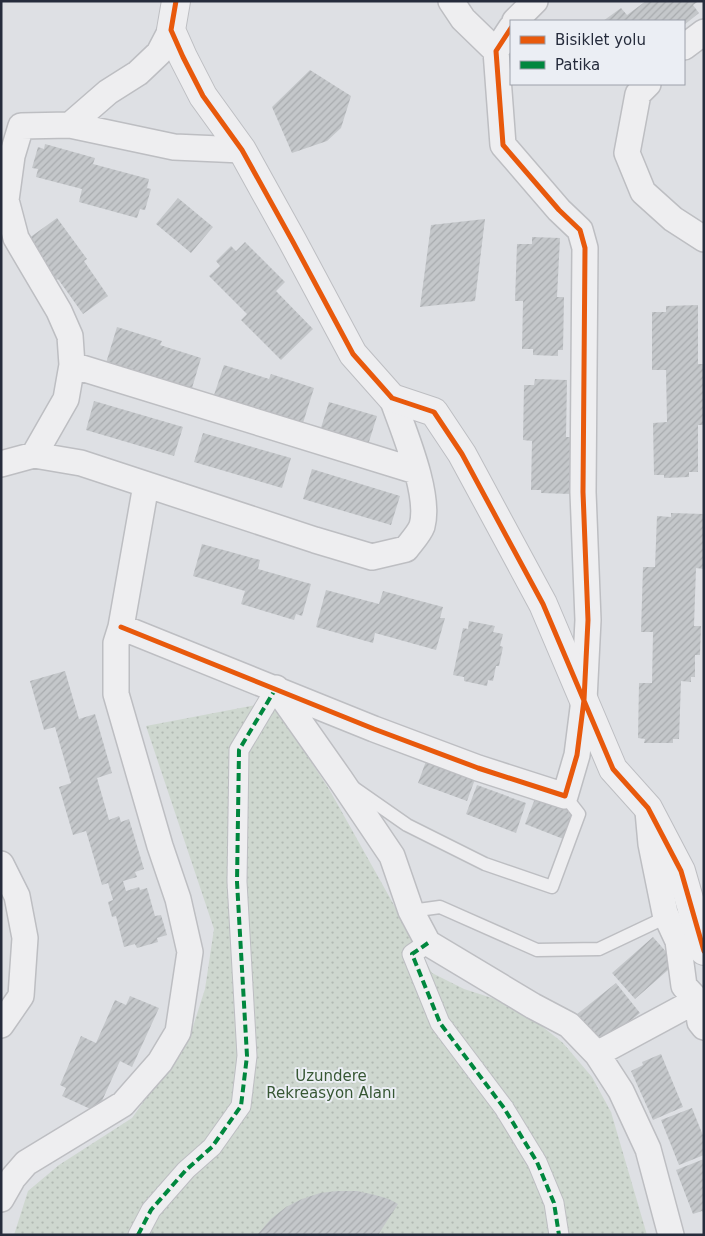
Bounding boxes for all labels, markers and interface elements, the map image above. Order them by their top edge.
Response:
legend [510,20,685,85]
text: Bisiklet yolu [555,31,646,49]
text: Patika [555,56,600,74]
park label: Uzundere Rekreasyon Alanı [266,1067,396,1102]

